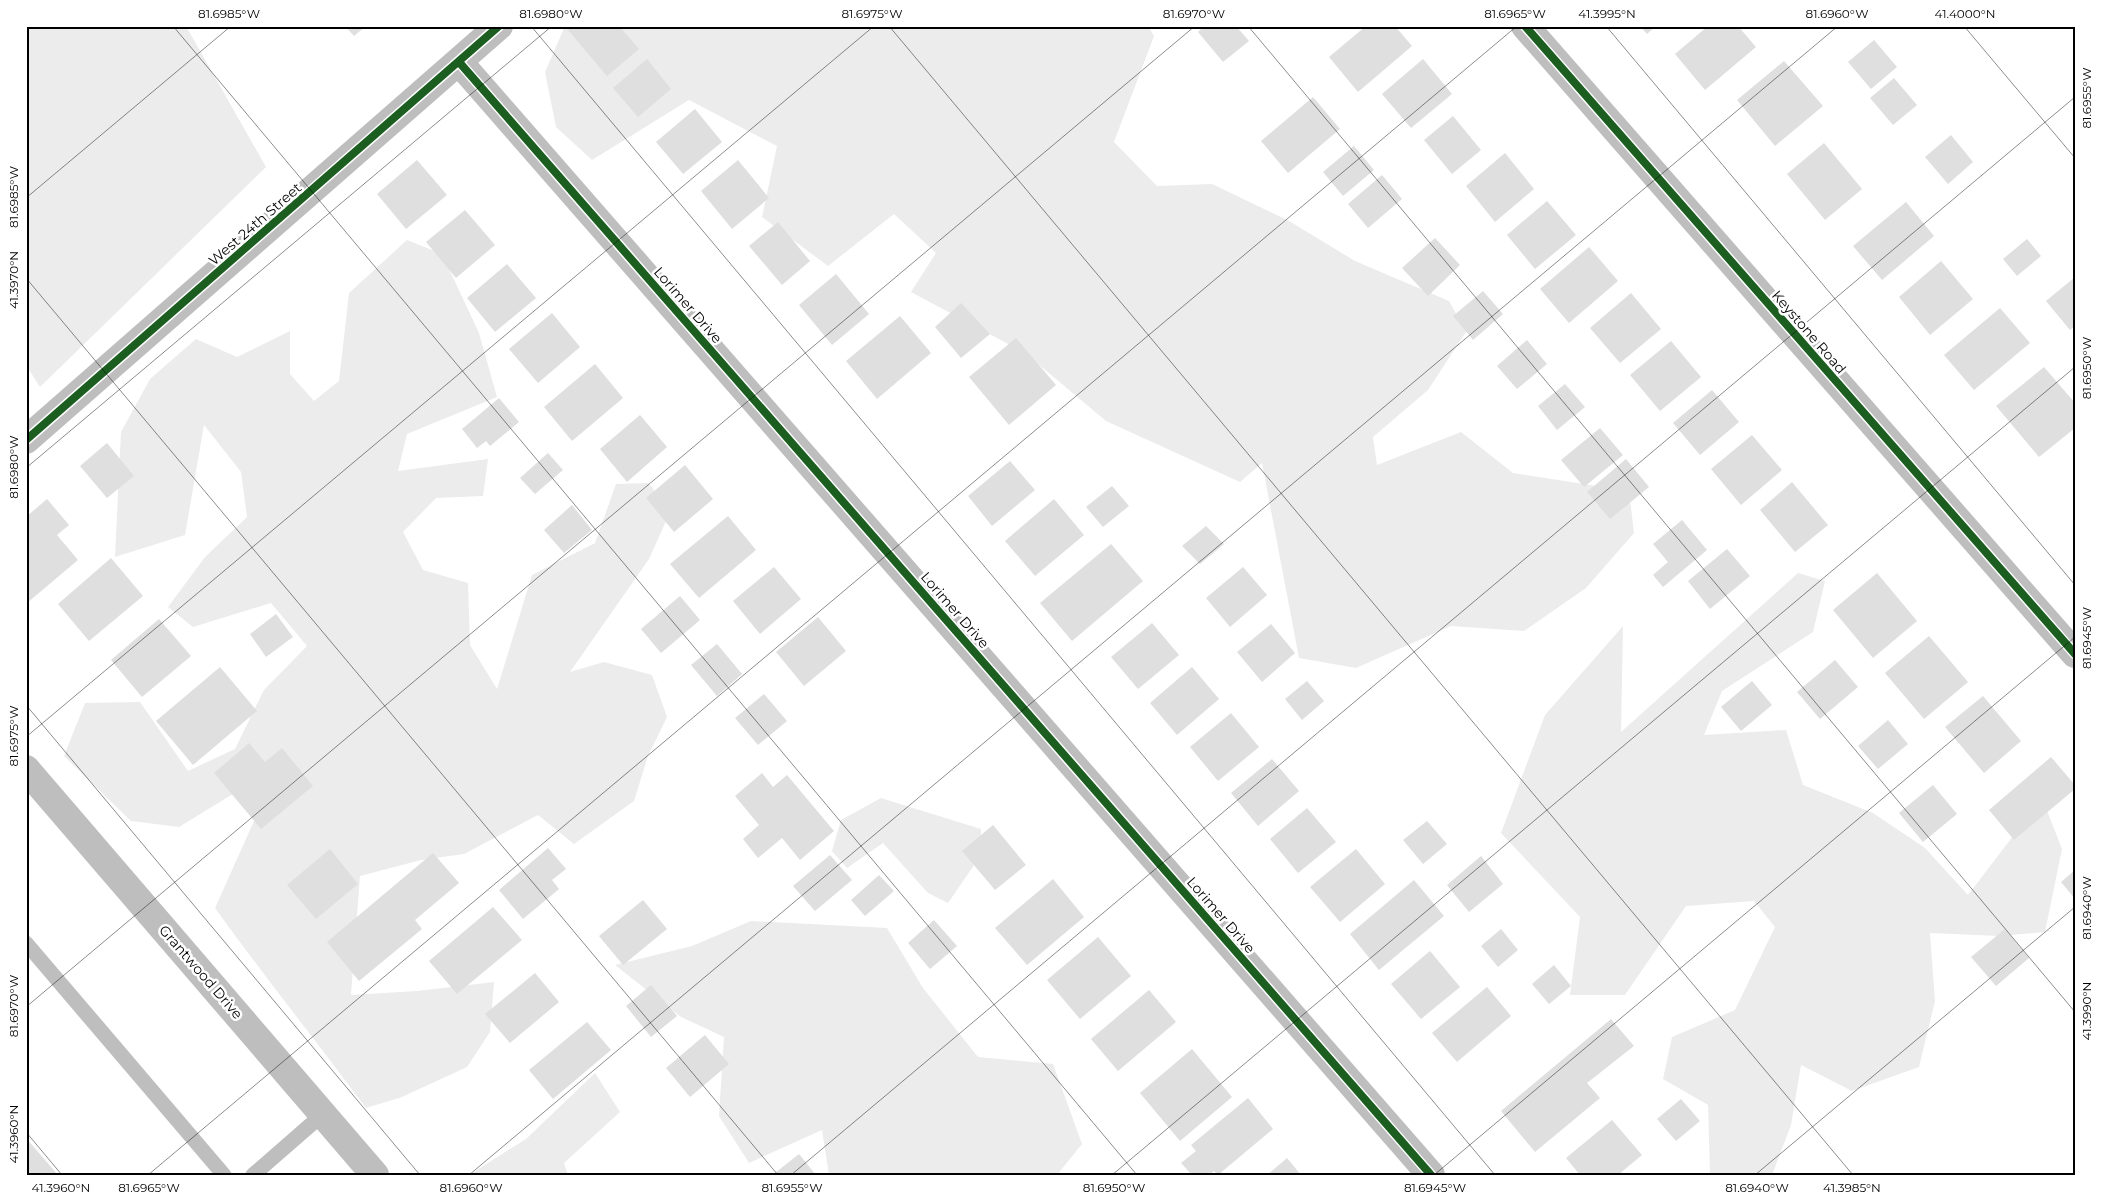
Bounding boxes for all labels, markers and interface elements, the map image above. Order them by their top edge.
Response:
text: 81.6985°W [198,6,260,21]
text: 81.6980°W [519,6,583,21]
text: 81.6975°W [841,6,903,21]
text: 81.6970°W [1163,6,1225,21]
text: 81.6965°W [1484,6,1546,21]
text: 41.3995°N [1578,6,1636,21]
text: 81.6960°W [1806,6,1869,21]
text: 41.4000°N [1935,6,1995,21]
text: 81.6955°W [2079,67,2094,129]
text: 81.6985°W [6,166,21,228]
street label: West 24th Street [205,178,305,269]
text: 41.3970°N [6,251,21,309]
street label: Lorimer Drive [650,263,726,347]
street label: Keystone Road [1768,287,1850,377]
text: 81.6950°W [2079,337,2094,399]
text: 81.6980°W [6,435,21,499]
street label: Lorimer Drive [917,568,993,652]
text: 81.6945°W [2079,607,2094,669]
text: 81.6975°W [6,705,21,767]
street label: Lorimer Drive [1183,873,1259,957]
text: 81.6940°W [2079,876,2094,940]
street label: Grantwood Drive [155,921,247,1023]
text: 81.6970°W [6,975,21,1037]
text: 41.3990°N [2079,982,2094,1040]
text: 41.3960°N [6,1105,21,1163]
text: 41.3960°N [32,1180,90,1195]
text: 81.6965°W [118,1180,180,1195]
text: 81.6960°W [440,1180,503,1195]
text: 81.6955°W [761,1180,823,1195]
text: 81.6950°W [1083,1180,1145,1195]
text: 81.6945°W [1404,1180,1466,1195]
text: 81.6940°W [1725,1180,1789,1195]
text: 41.3985°N [1823,1180,1881,1195]

